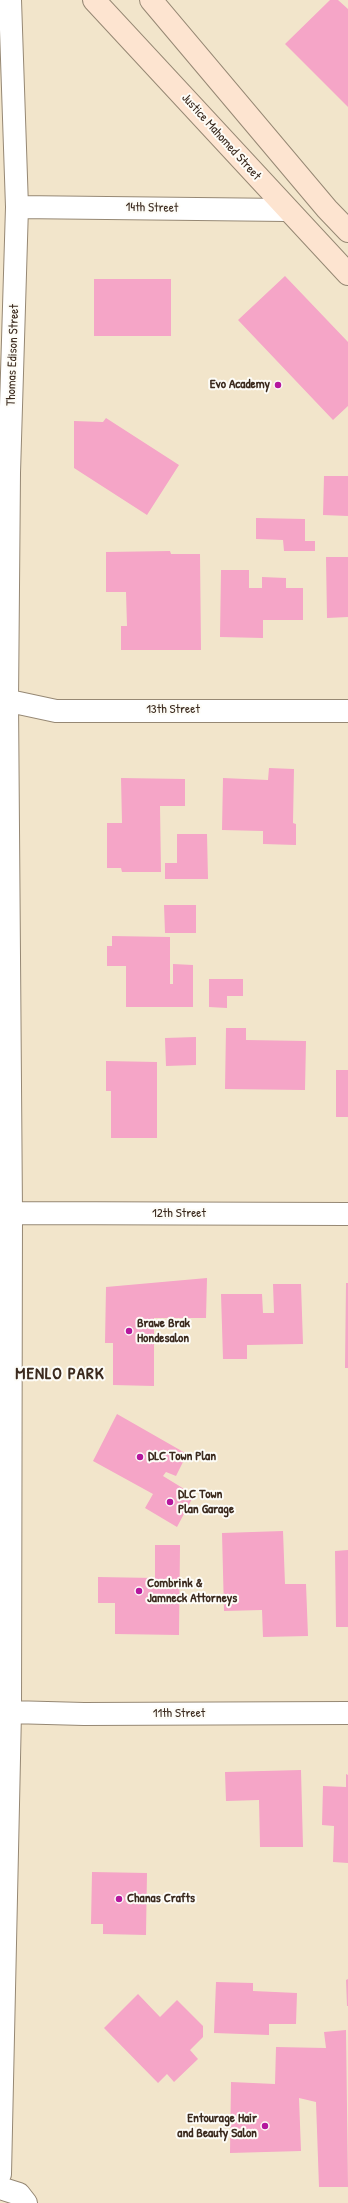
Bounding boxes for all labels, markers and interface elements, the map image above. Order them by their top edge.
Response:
street label: Justice Mahomed Street [178,90,264,184]
street label: 14th Street [125,200,179,216]
street label: Thomas Edison Street [3,304,23,406]
place label: Evo Academy [210,377,270,393]
marker: Evo Academy [273,380,283,390]
street label: 13th Street [146,702,200,718]
street label: 12th Street [152,1206,206,1222]
place label: Brawe Brak Hondesalon [137,1316,190,1347]
marker: Brawe Brak Hondesalon [124,1326,134,1336]
district label: MENLO PARK [15,1364,105,1384]
place label: DLC Town Plan [148,1449,216,1465]
marker: DLC Town Plan [135,1452,145,1462]
place label: DLC Town Plan Garage [178,1487,234,1518]
marker: DLC Town Plan Garage [165,1497,175,1507]
place label: Combrink & Jamneck Attorneys [147,1576,237,1607]
marker: Combrink & Jamneck Attorneys [134,1586,144,1596]
street label: 11th Street [153,1706,205,1722]
place label: Chanas Crafts [127,1891,195,1907]
marker: Chanas Crafts [114,1894,124,1904]
place label: Entourage Hair and Beauty Salon [177,2111,257,2142]
marker: Entourage Hair and Beauty Salon [260,2121,270,2131]

